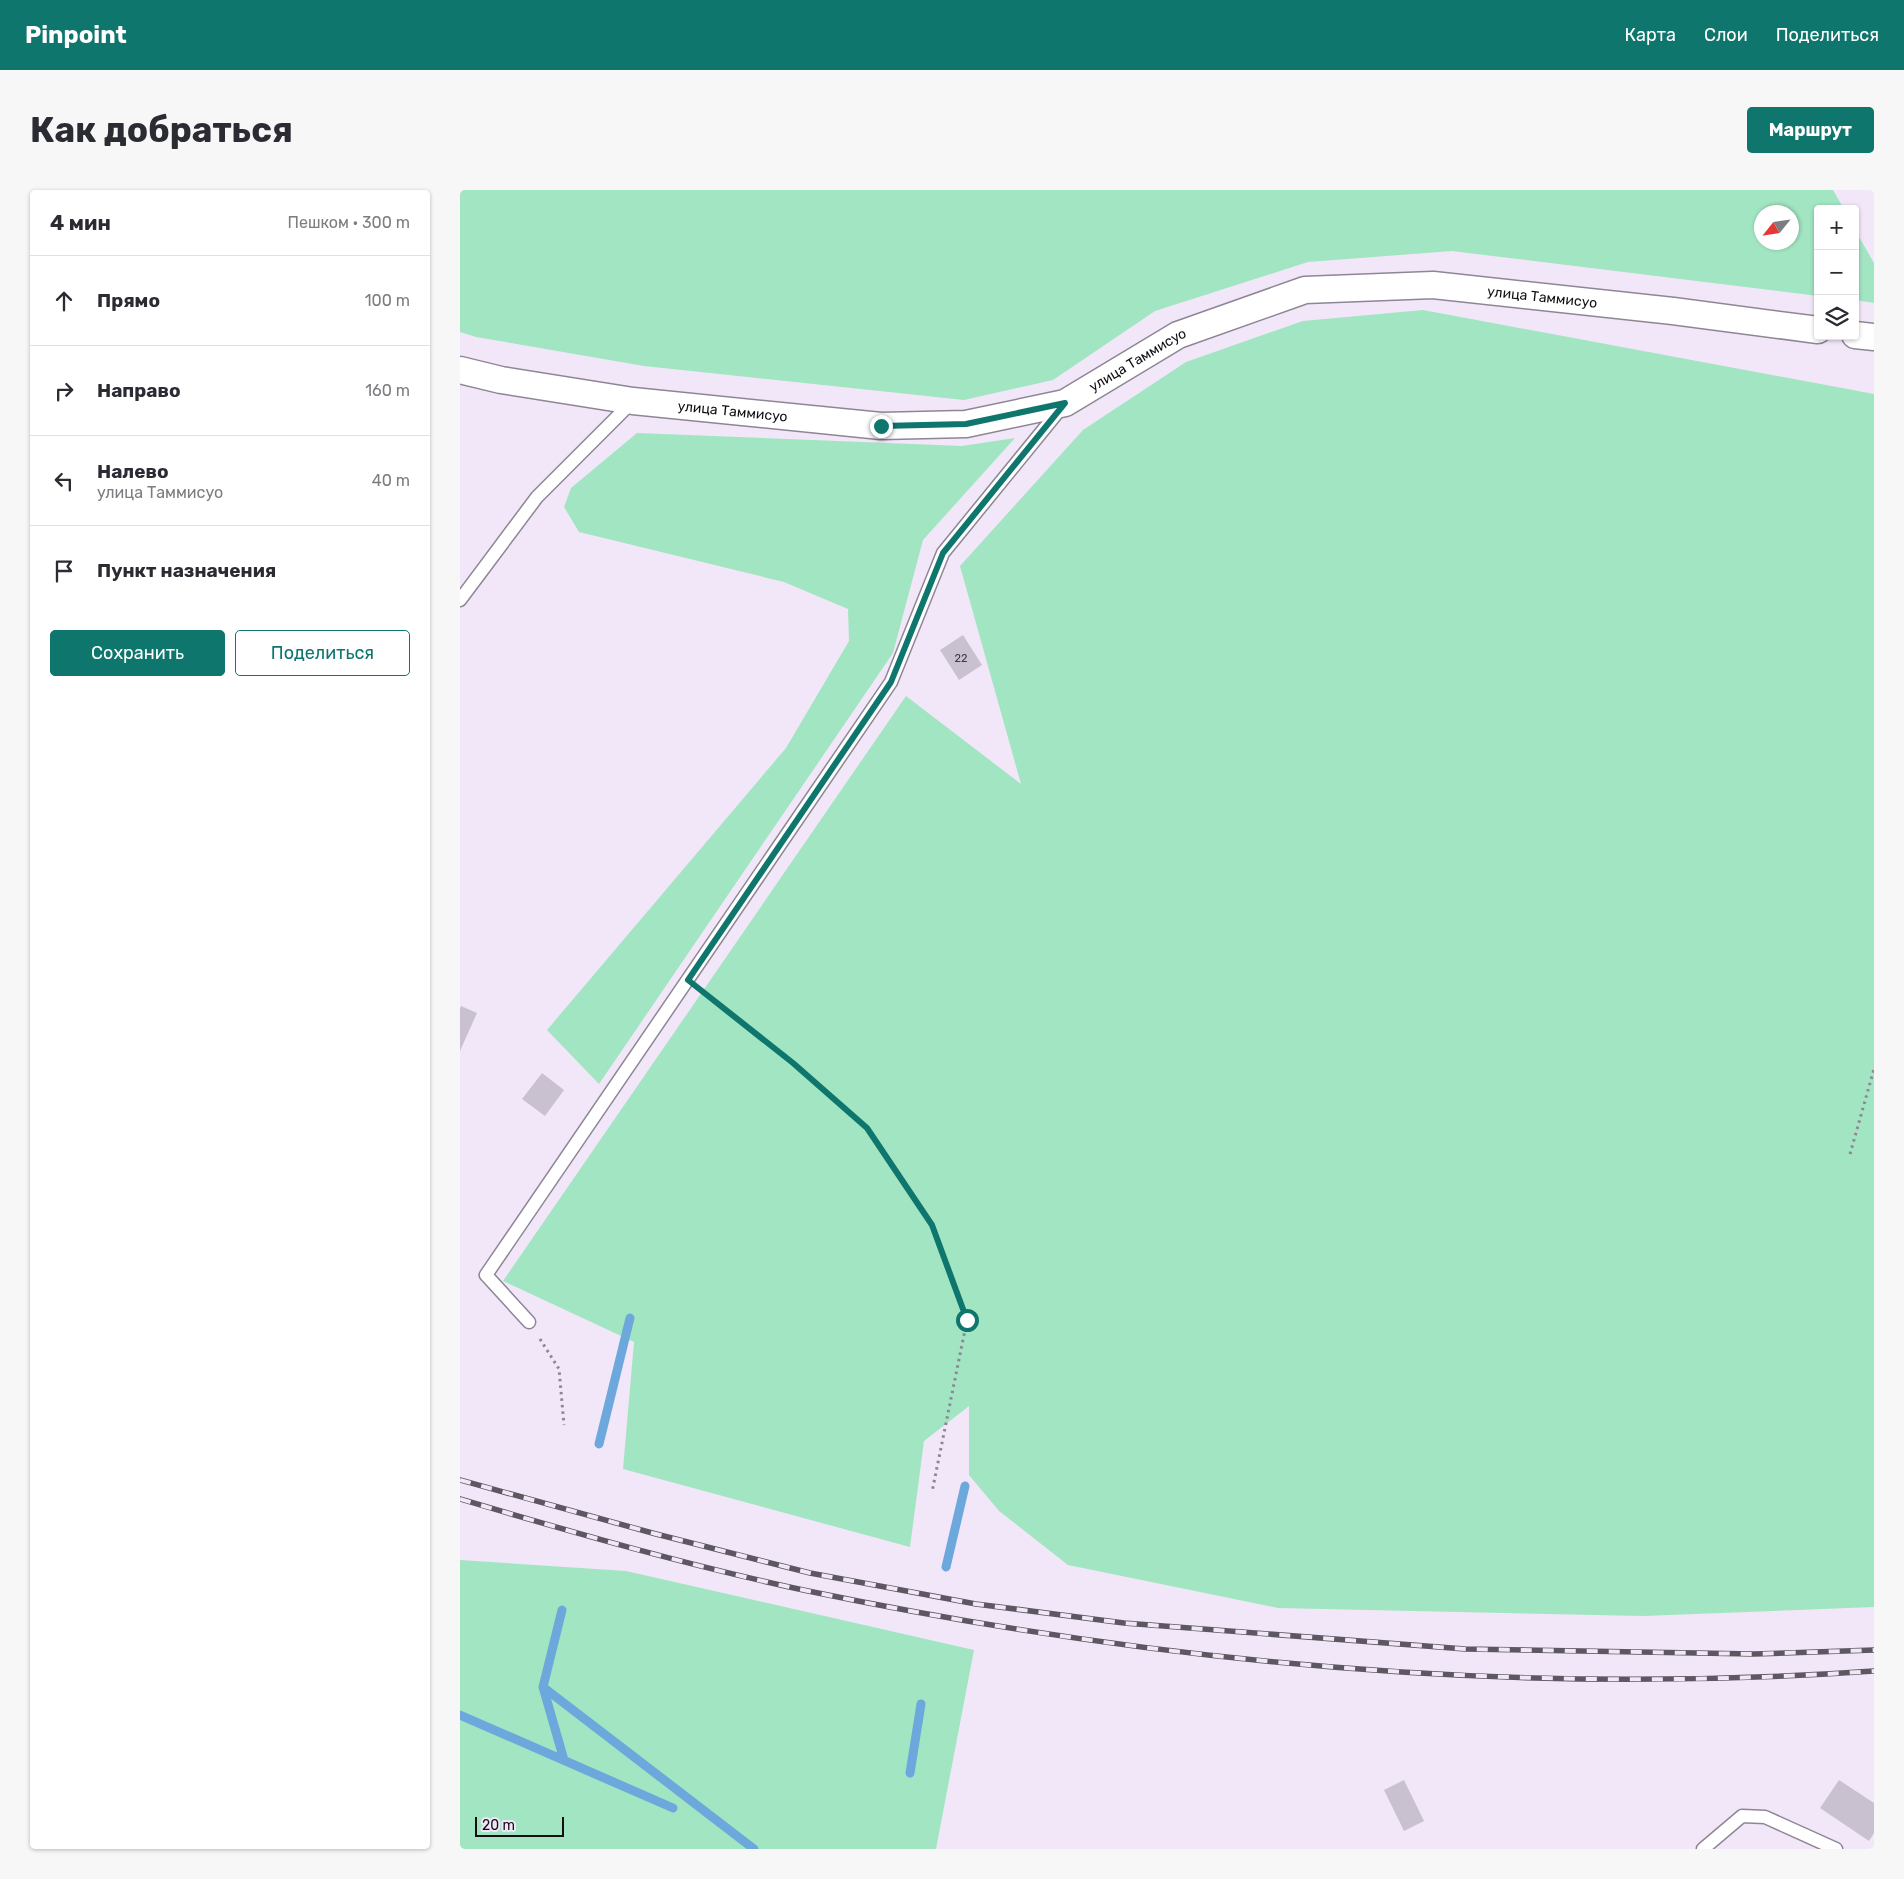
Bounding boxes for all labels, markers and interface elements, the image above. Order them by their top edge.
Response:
text: Pinpoint [25,21,127,49]
text: Карта [1625,24,1676,46]
text: Слои [1704,24,1748,46]
text: Поделиться [1776,24,1879,46]
button: Маршрут [1747,107,1874,153]
text: Как добраться [30,109,293,151]
north arrow [1754,205,1799,250]
map controls [1814,205,1859,340]
button: + [1814,205,1859,250]
text: 4 мин [50,210,111,235]
text: Пешком · 300 m [288,213,410,232]
button: − [1814,250,1859,295]
street label: улица Таммисуо [1486,282,1598,311]
icon: ahead [50,287,78,315]
text: Прямо [97,289,160,312]
text: 100 m [365,291,410,310]
button: layers [1814,295,1859,340]
street label: улица Таммисуо [1086,324,1188,395]
icon: right [50,377,78,405]
text: Направо [97,379,181,402]
text: 160 m [365,381,410,400]
street label: улица Таммисуо [677,397,788,425]
route end [870,415,893,438]
text: Налево [97,460,169,483]
icon: left [50,467,78,495]
text: 40 m [372,471,410,490]
text: улица Таммисуо [97,483,223,502]
icon: arrive [50,557,78,585]
text: Пункт назначения [97,559,276,582]
button: Сохранить [50,630,225,676]
button: Поделиться [235,630,410,676]
house number: 22 [955,652,967,665]
route start [956,1309,979,1332]
scale bar [475,1814,564,1837]
text: 20 m [482,1817,515,1834]

